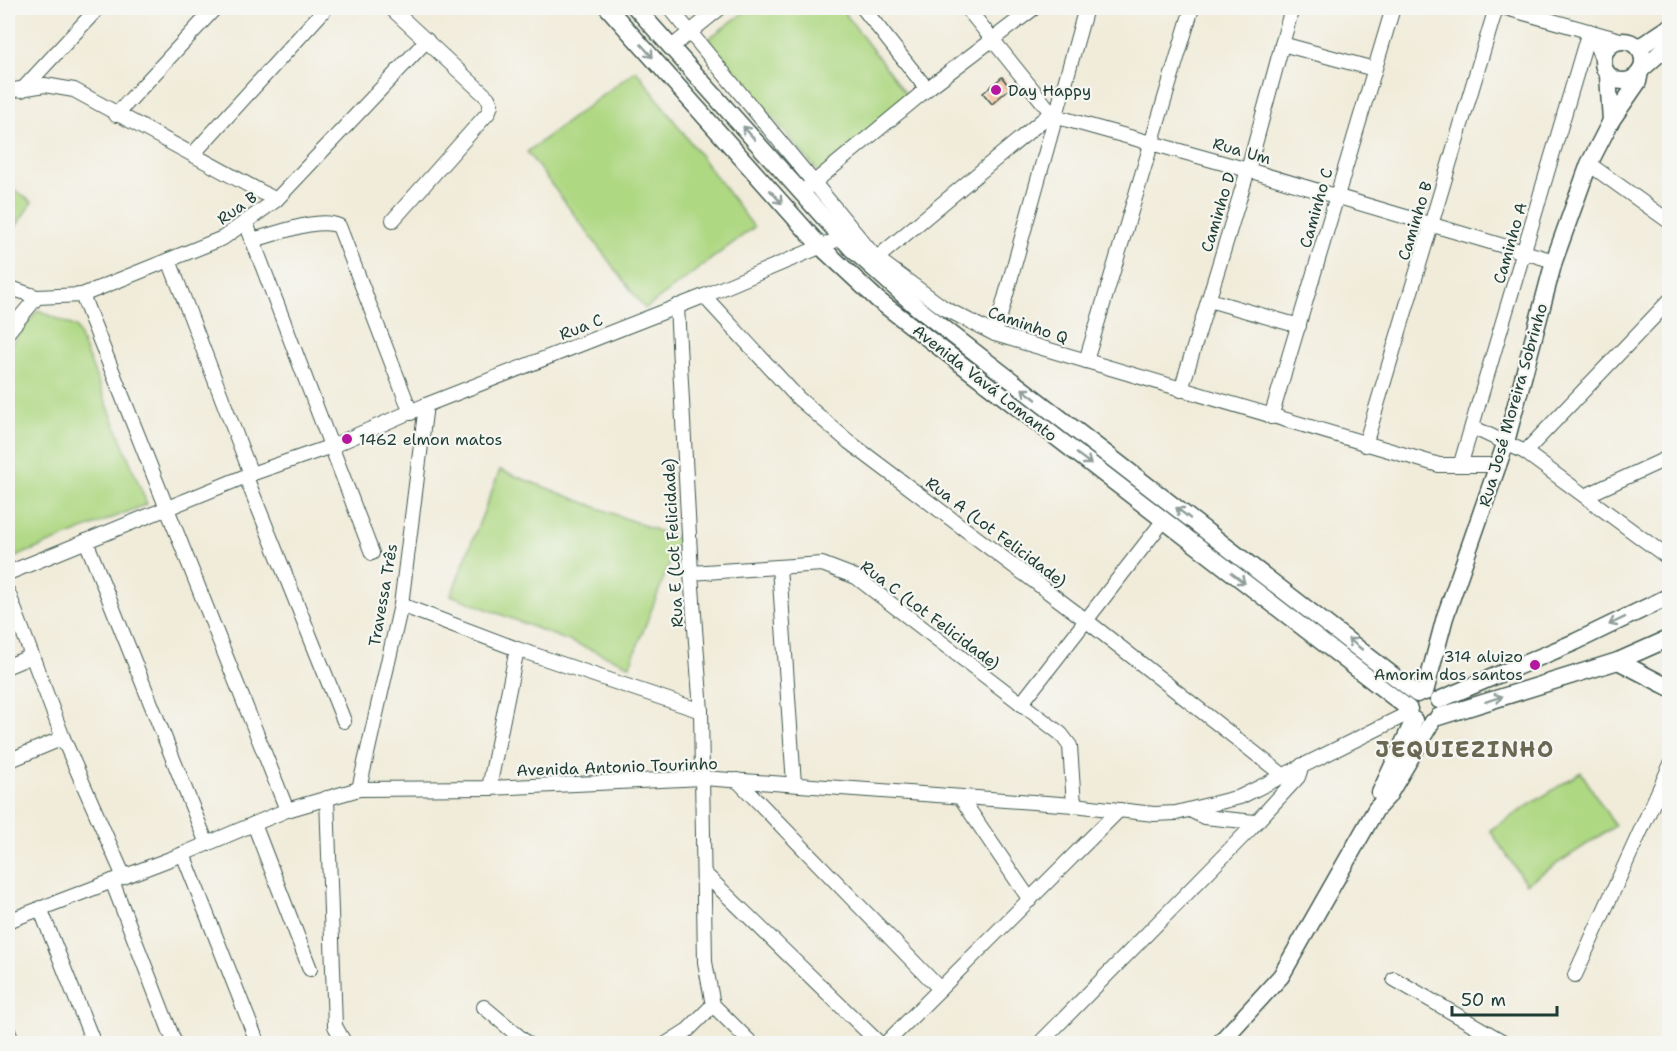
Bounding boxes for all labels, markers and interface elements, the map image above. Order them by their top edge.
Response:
one-way arrow [640,43,654,58]
place label: Day Happy [1008,80,1091,101]
marker: Day Happy [989,83,1003,97]
one-way arrow [742,126,756,141]
street label: Rua Um [1210,133,1274,169]
street label: Caminho C [1295,166,1337,250]
street label: Caminho D [1196,169,1240,255]
street label: Caminho B [1393,179,1437,263]
street label: Rua B [213,186,261,230]
one-way arrow [769,189,783,204]
street label: Caminho A [1488,200,1532,286]
street label: Caminho Q [985,301,1071,349]
street label: Rua José Moreira Sobrinho [1474,301,1552,509]
street label: Rua C [556,309,606,345]
street label: Avenida Vavá Lomanto [908,320,1062,446]
one-way arrow [1021,387,1037,400]
place label: 1462 elmon matos [359,429,503,450]
marker: 1462 elmon matos [340,432,354,446]
one-way arrow [1075,453,1091,465]
street label: Rua E (Lot Felicidade) [658,458,688,628]
street label: Rua A (Lot Felicidade) [921,472,1071,592]
one-way arrow [1176,506,1192,519]
street label: Travessa Três [364,542,402,648]
street label: Rua C (Lot Felicidade) [856,556,1004,674]
one-way arrow [1230,571,1246,584]
one-way arrow [1608,616,1626,628]
one-way arrow [1347,638,1363,651]
place label: 314 aluizo Amorim dos santos [1374,646,1523,685]
marker: 314 aluizo Amorim dos santos [1528,658,1542,672]
one-way arrow [1484,693,1503,704]
district label: JEQUIEZINHO [1375,735,1555,764]
street label: Avenida Antonio Tourinho [516,753,718,781]
scale bar [1452,979,1557,1017]
text: 50 m [1461,988,1506,1012]

